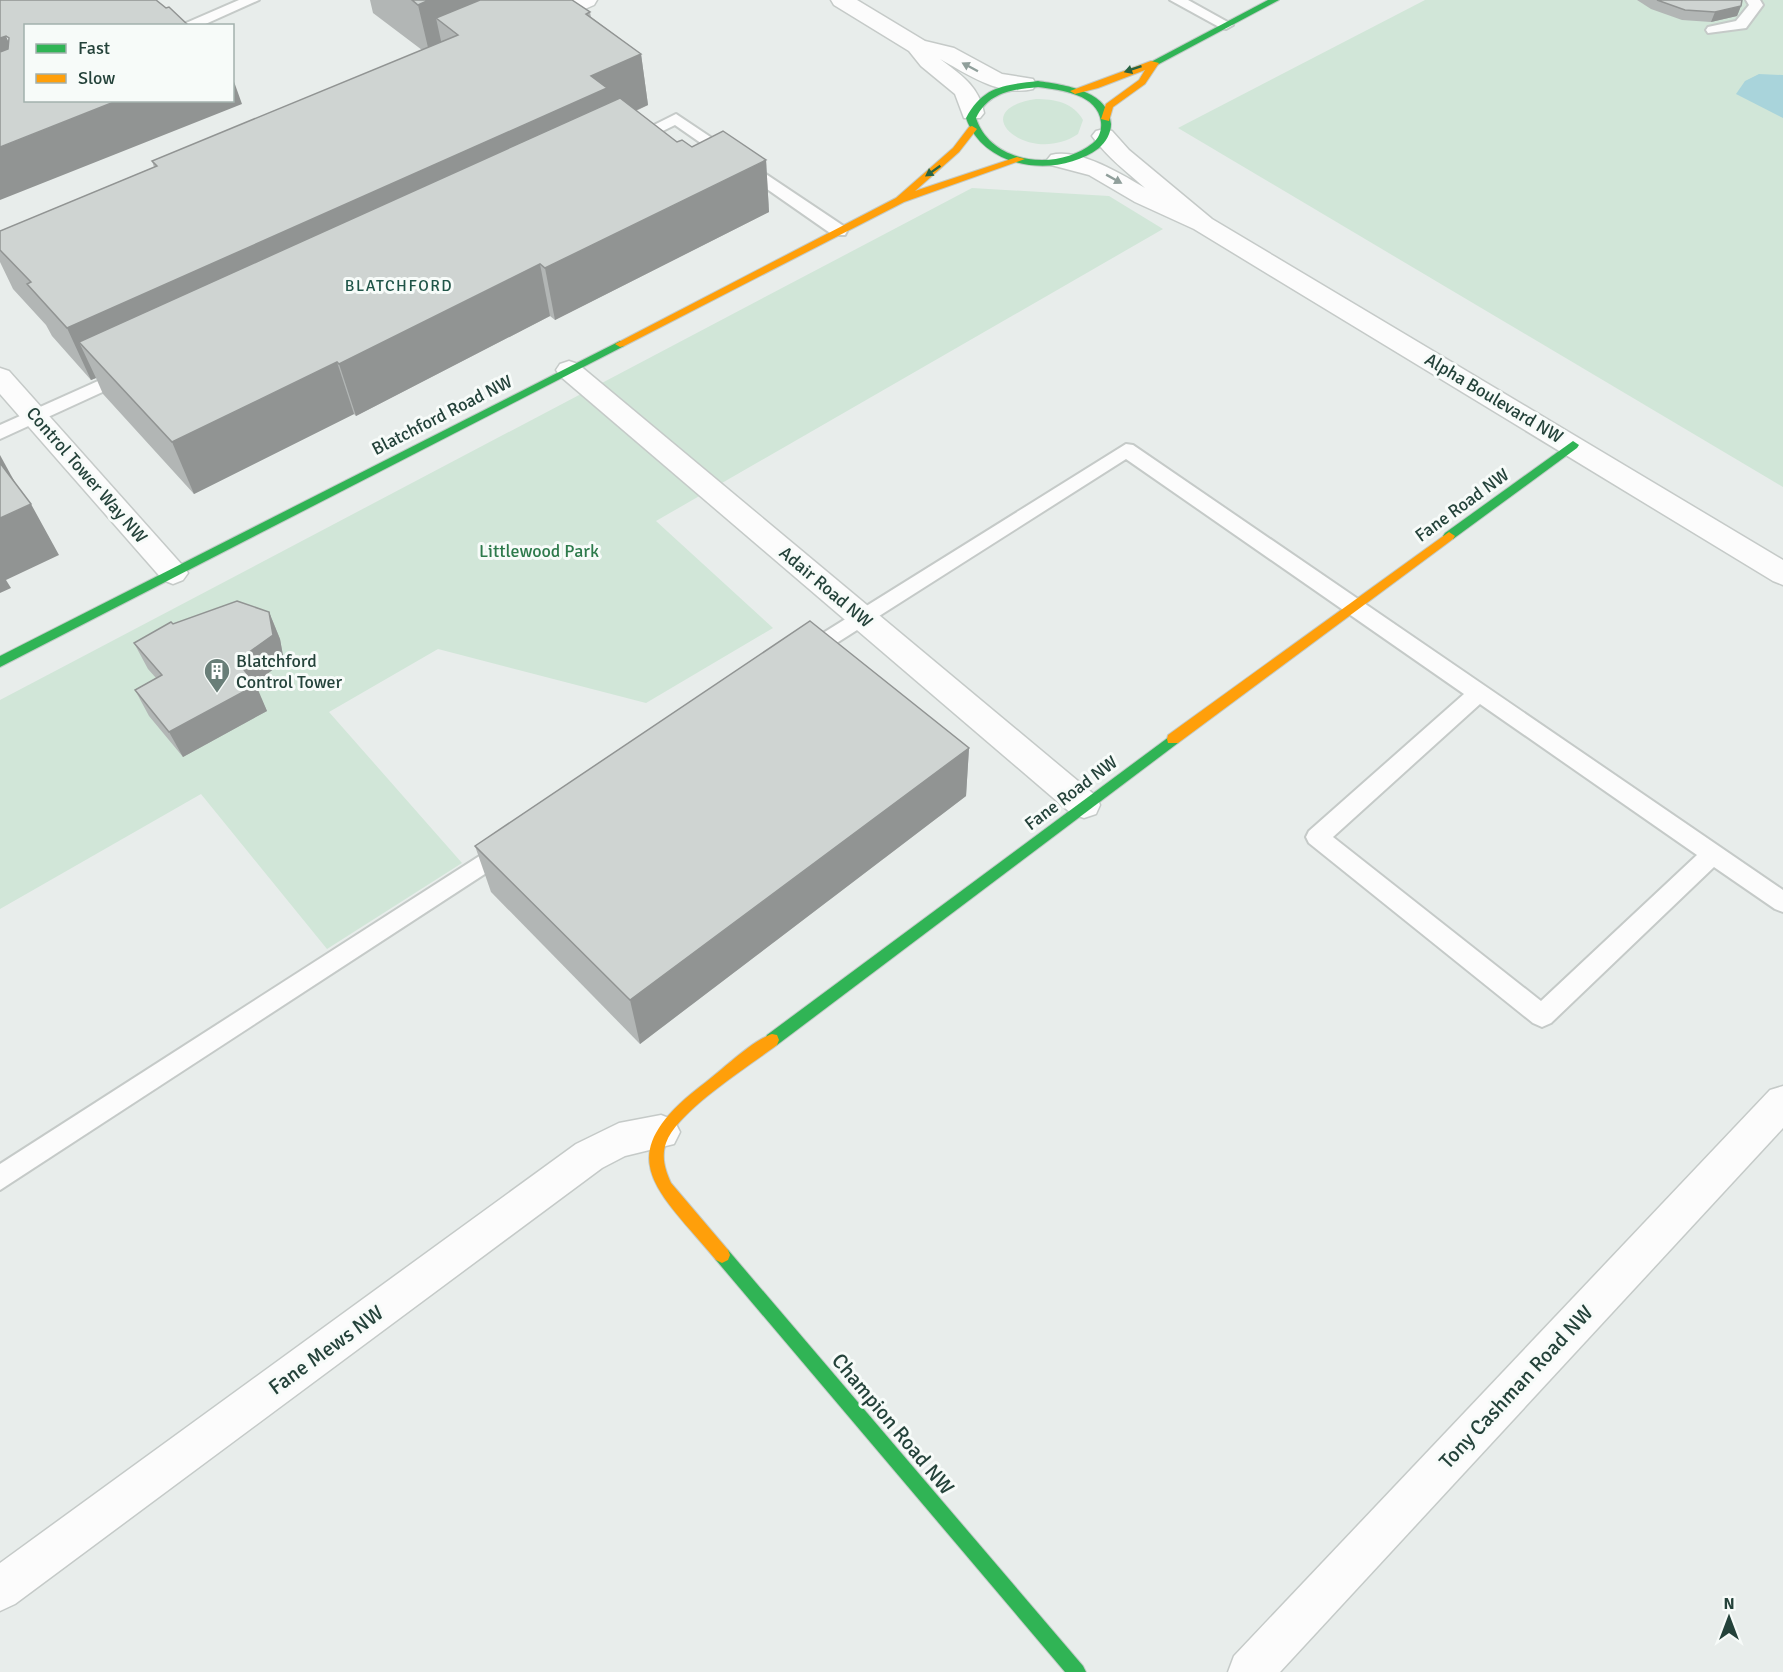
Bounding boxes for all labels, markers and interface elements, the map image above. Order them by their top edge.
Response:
legend [24,24,234,102]
text: Fast [78,37,110,59]
one-way arrow [962,62,979,72]
one-way arrow [1124,65,1142,74]
text: Slow [78,67,115,89]
one-way arrow [925,165,941,177]
one-way arrow [1105,174,1122,184]
district label: BLATCHFORD [345,276,453,296]
street label: Alpha Boulevard NW [1421,348,1567,448]
street label: Blatchford Road NW [368,370,516,460]
street label: Control Tower Way NW [22,402,152,548]
street label: Fane Road NW [1411,464,1513,546]
park label: Littlewood Park [479,540,599,562]
street label: Adair Road NW [775,542,877,632]
place label: Blatchford Control Tower [236,650,342,693]
building icon: Blatchford Control Tower [202,656,232,694]
street label: Fane Road NW [1020,751,1122,835]
street label: Fane Mews NW [263,1299,389,1400]
street label: Tony Cashman Road NW [1434,1300,1599,1474]
street label: Champion Road NW [826,1348,960,1500]
north arrow [1699,1588,1759,1648]
text: N [1723,1594,1735,1614]

